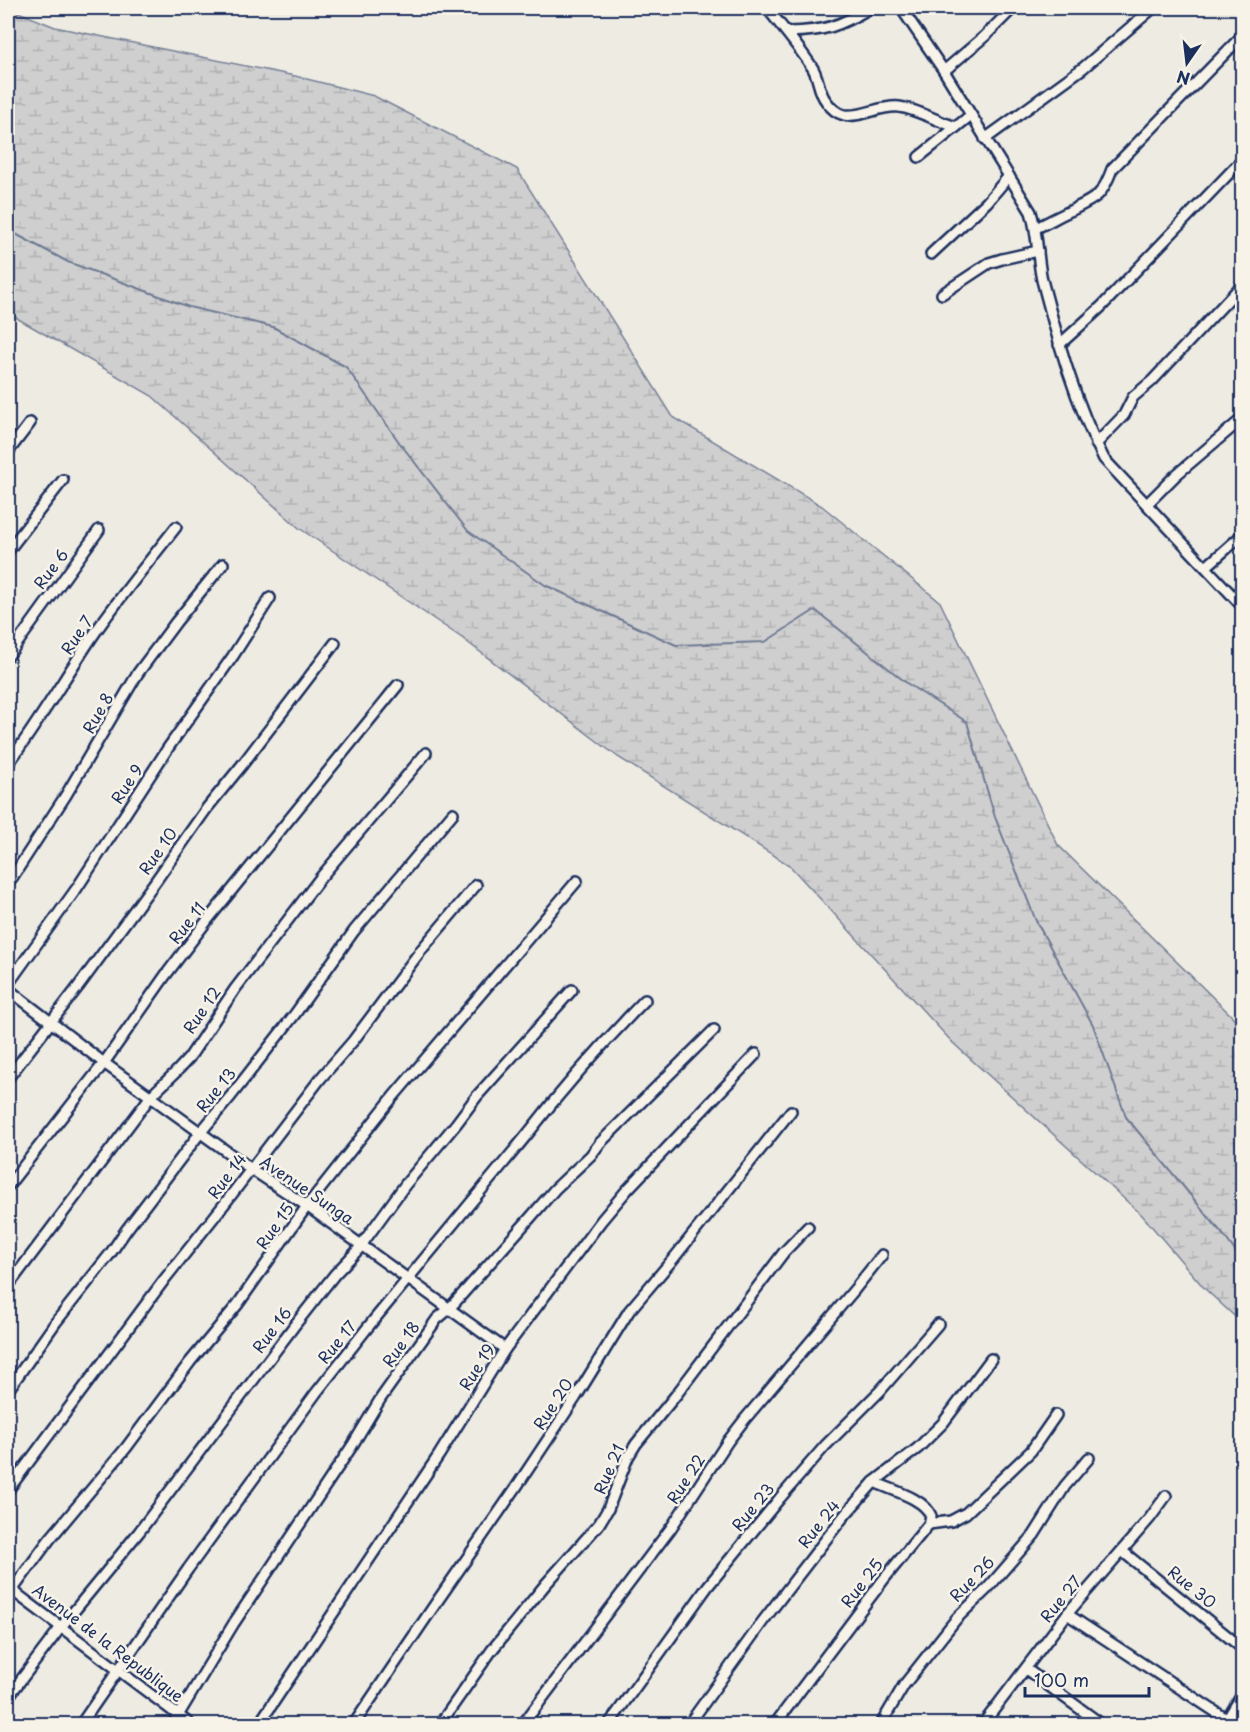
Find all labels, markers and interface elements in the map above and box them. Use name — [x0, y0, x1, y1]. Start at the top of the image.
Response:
north arrow — [1157, 33, 1217, 93]
text: N — [1174, 65, 1192, 92]
street label: Rue 6 — [27, 543, 73, 594]
street label: Rue 7 — [54, 610, 98, 659]
street label: Rue 8 — [76, 688, 118, 737]
street label: Rue 9 — [104, 759, 148, 808]
street label: Rue 10 — [132, 822, 182, 879]
street label: Rue 11 — [162, 896, 210, 948]
street label: Rue 12 — [177, 981, 226, 1038]
street label: Rue 13 — [190, 1062, 241, 1117]
street label: Rue 14 — [201, 1148, 251, 1203]
street label: Avenue Sunga — [256, 1149, 359, 1230]
street label: Rue 15 — [249, 1197, 299, 1254]
street label: Rue 16 — [246, 1301, 297, 1358]
street label: Rue 17 — [311, 1314, 361, 1368]
street label: Rue 18 — [376, 1316, 425, 1371]
street label: Rue 19 — [452, 1338, 500, 1394]
street label: Rue 20 — [527, 1373, 578, 1434]
street label: Rue 21 — [587, 1440, 629, 1498]
street label: Rue 22 — [660, 1449, 710, 1508]
street label: Rue 23 — [725, 1477, 779, 1536]
street label: Rue 24 — [792, 1494, 845, 1553]
street label: Rue 26 — [943, 1550, 999, 1607]
street label: Rue 25 — [834, 1553, 888, 1612]
street label: Rue 30 — [1163, 1559, 1222, 1613]
street label: Rue 27 — [1034, 1570, 1087, 1627]
street label: Avenue de la Republique — [28, 1577, 189, 1707]
scale bar — [1025, 1660, 1150, 1698]
text: 100 m — [1034, 1666, 1089, 1693]

